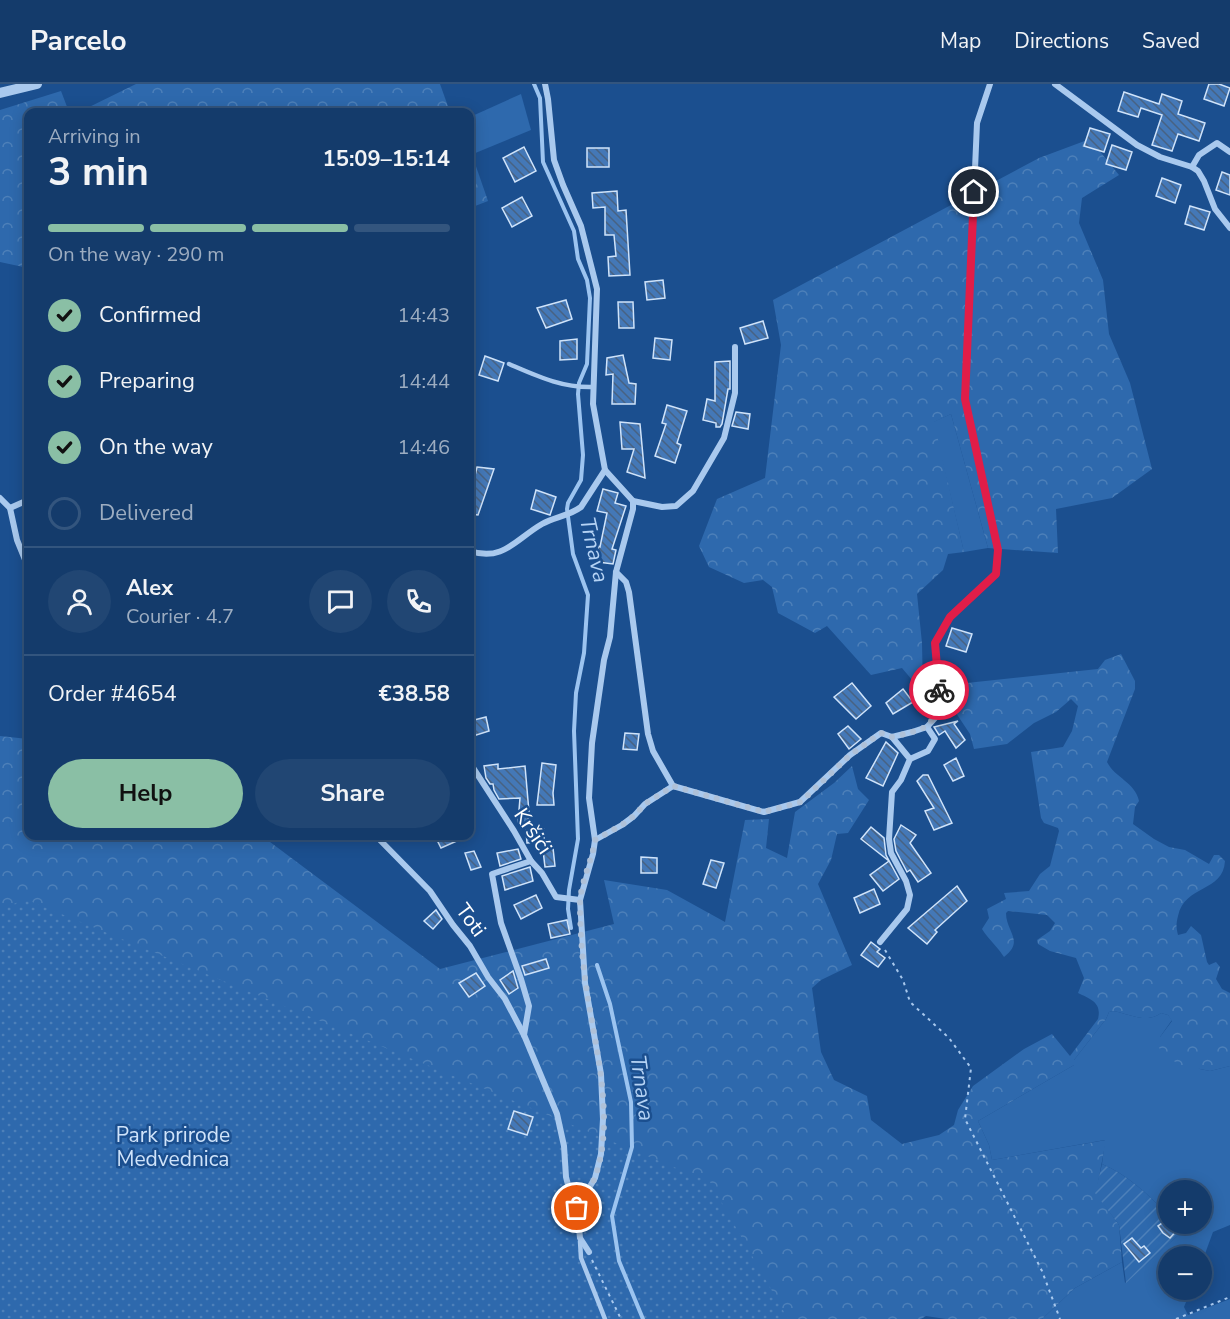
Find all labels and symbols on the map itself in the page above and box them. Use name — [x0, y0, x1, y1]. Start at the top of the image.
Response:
pin — [948, 166, 999, 217]
water label: Trnava — [572, 514, 616, 586]
courier — [909, 660, 969, 720]
street label: Kršići — [507, 802, 559, 860]
street label: Toti — [449, 898, 493, 942]
water label: Trnava — [623, 1053, 661, 1123]
park label: Park prirode Medvednica — [116, 1121, 230, 1173]
pin — [551, 1182, 602, 1233]

